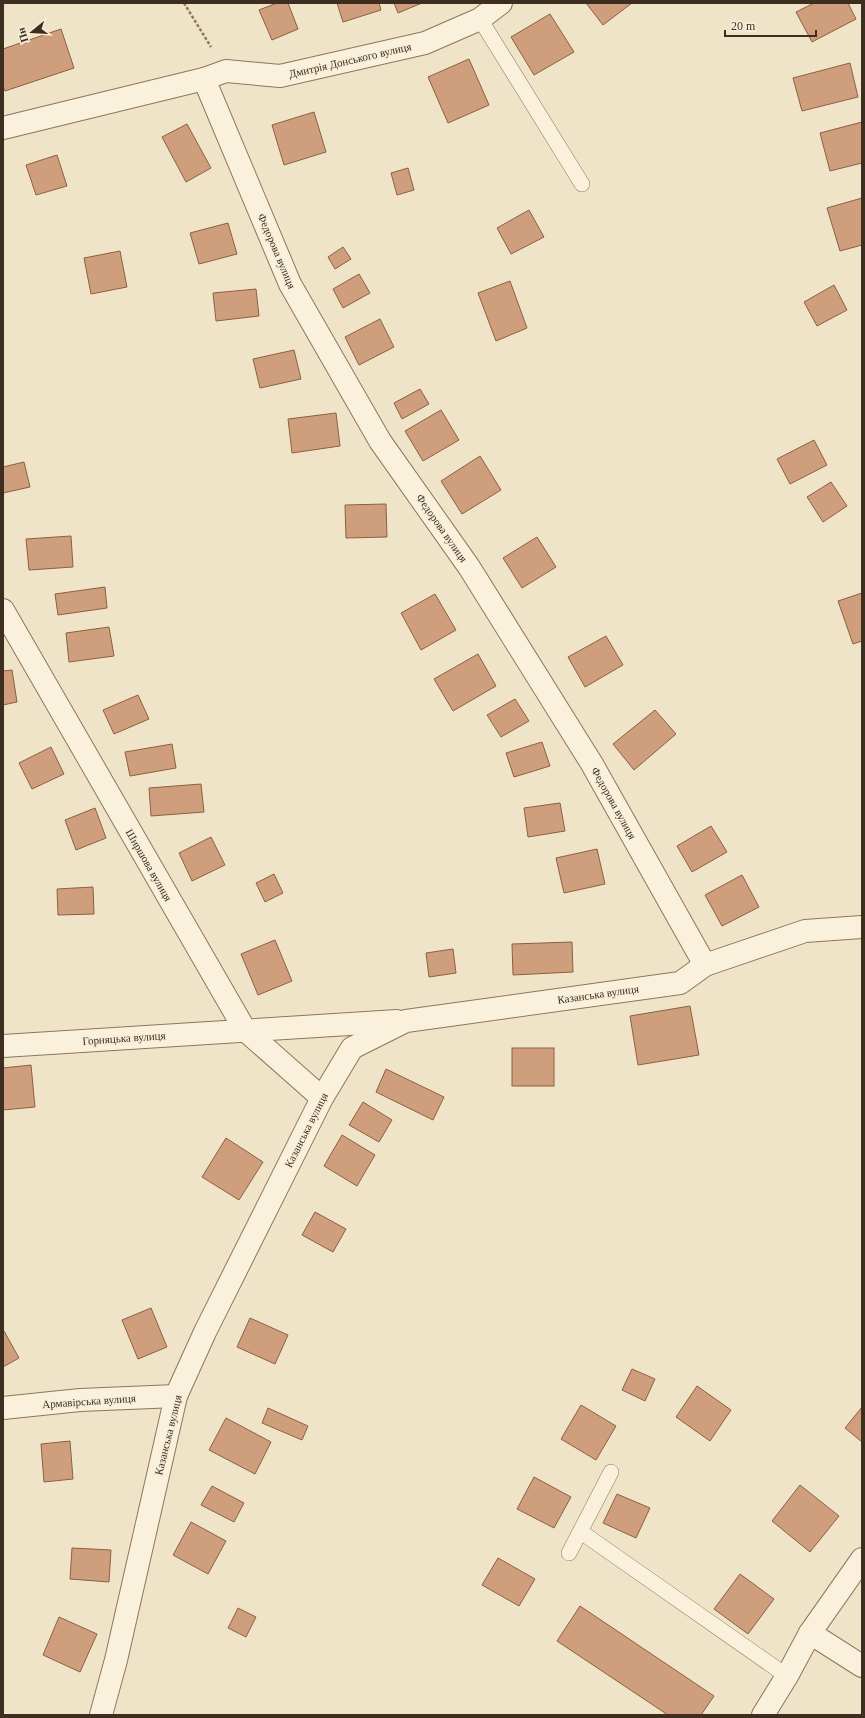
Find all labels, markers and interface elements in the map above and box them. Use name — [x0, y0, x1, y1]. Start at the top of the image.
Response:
north arrow — [12, 12, 52, 52]
scale bar — [725, 12, 816, 38]
text: 20 m — [731, 19, 756, 33]
text: Пн — [14, 26, 30, 44]
street label: Дмитрія Донського вулиця — [288, 40, 412, 80]
street label: Федорова вулиця — [256, 212, 298, 290]
street label: Федорова вулиця — [414, 492, 470, 564]
street label: Федорова вулиця — [589, 765, 639, 841]
street label: Ширшова вулиця — [123, 827, 175, 903]
street label: Казанська вулиця — [557, 982, 639, 1006]
street label: Горняцька вулиця — [82, 1029, 166, 1047]
street label: Казанська вулиця — [282, 1091, 330, 1169]
street label: Армавірська вулиця — [42, 1392, 136, 1410]
street label: Казанська вулиця — [152, 1394, 184, 1476]

